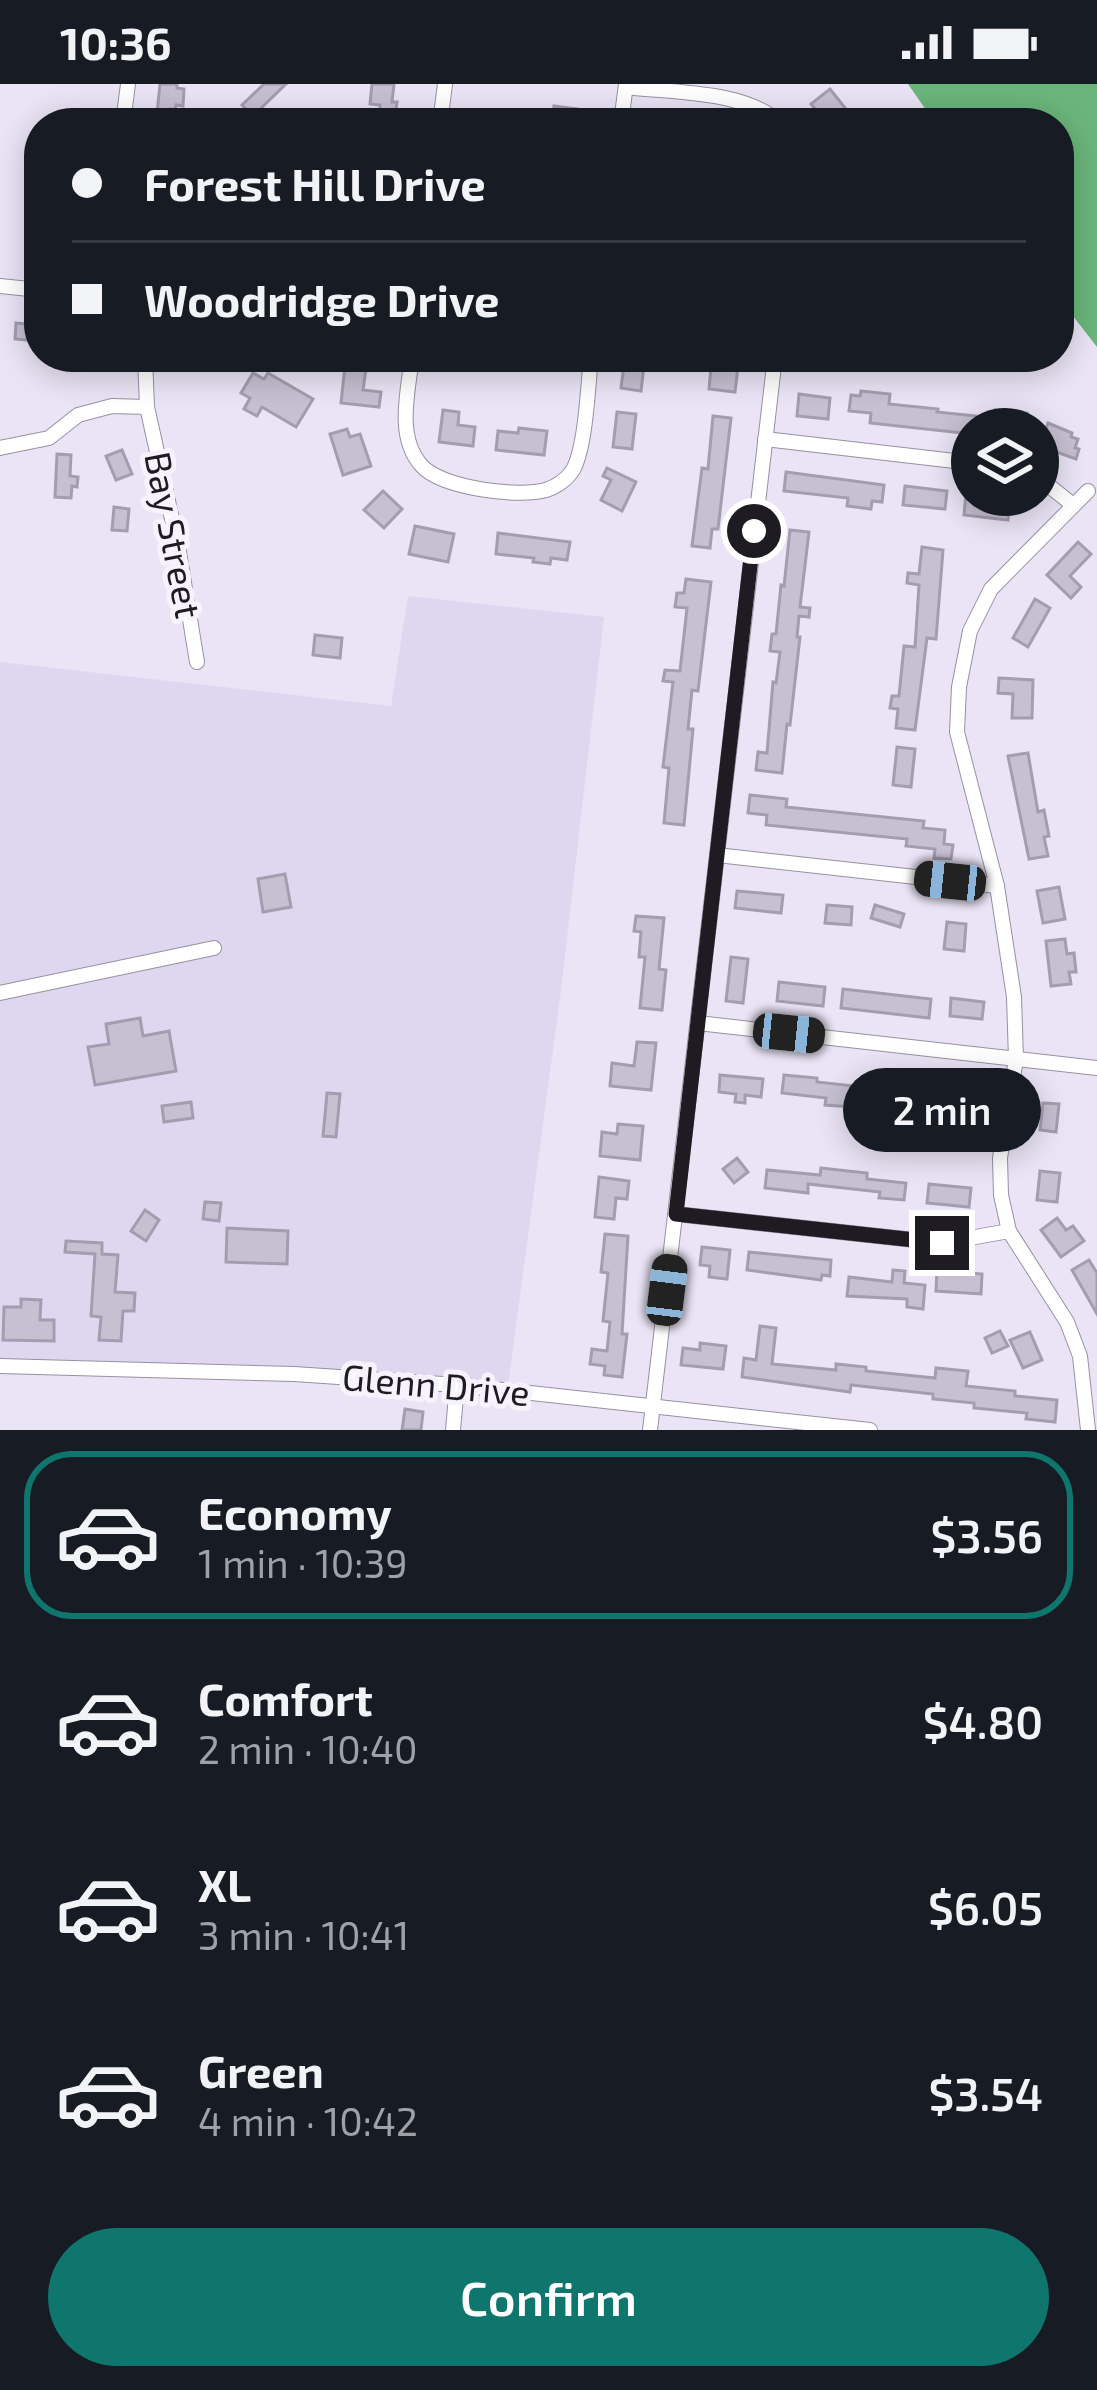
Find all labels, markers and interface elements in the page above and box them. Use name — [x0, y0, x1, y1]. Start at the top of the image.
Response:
text: 10:36 — [60, 15, 171, 69]
text: Forest Hill Drive — [144, 156, 486, 210]
text: Woodridge Drive — [144, 272, 499, 326]
map controls — [951, 408, 1059, 516]
button: layers — [951, 408, 1059, 516]
street label: Bay Street — [137, 448, 212, 621]
route start — [727, 504, 781, 558]
car — [912, 859, 988, 903]
car — [751, 1011, 827, 1055]
callout: 2 min — [843, 1069, 1041, 1153]
text: 2 min — [893, 1086, 991, 1133]
route end — [915, 1216, 969, 1270]
car — [645, 1252, 689, 1328]
street label: Glenn Drive — [341, 1354, 532, 1413]
icon: car — [54, 1481, 162, 1589]
text: Economy — [198, 1485, 392, 1539]
text: $3.56 — [930, 1508, 1043, 1562]
text: 1 min · 10:39 — [198, 1539, 408, 1586]
icon: car — [54, 1667, 162, 1775]
text: Comfort — [198, 1671, 373, 1725]
text: $4.80 — [923, 1694, 1043, 1748]
text: 2 min · 10:40 — [198, 1725, 417, 1772]
icon: car — [54, 1853, 162, 1961]
text: XL — [198, 1857, 251, 1911]
text: $6.05 — [928, 1880, 1043, 1934]
text: 3 min · 10:41 — [198, 1911, 409, 1958]
icon: car — [54, 2039, 162, 2147]
text: Green — [198, 2043, 324, 2097]
text: $3.54 — [928, 2066, 1043, 2120]
text: 4 min · 10:42 — [198, 2097, 418, 2144]
button: Confirm — [48, 2228, 1049, 2366]

